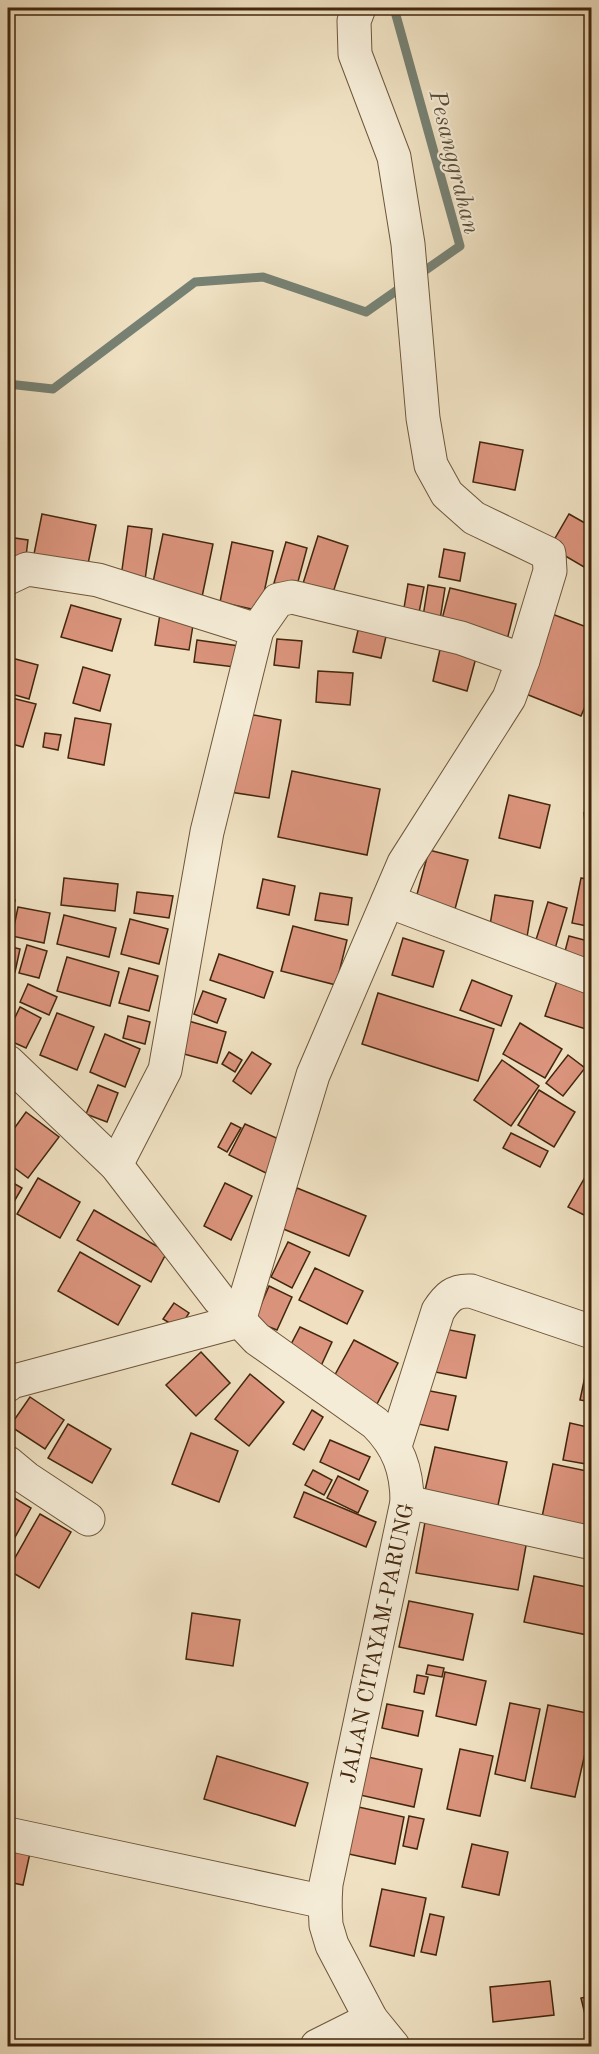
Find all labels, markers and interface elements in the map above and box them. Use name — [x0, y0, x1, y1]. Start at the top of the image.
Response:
water label: Pesanggrahan — [423, 87, 483, 237]
street label: JALAN CITAYAM-PARUNG — [338, 1501, 418, 1785]

